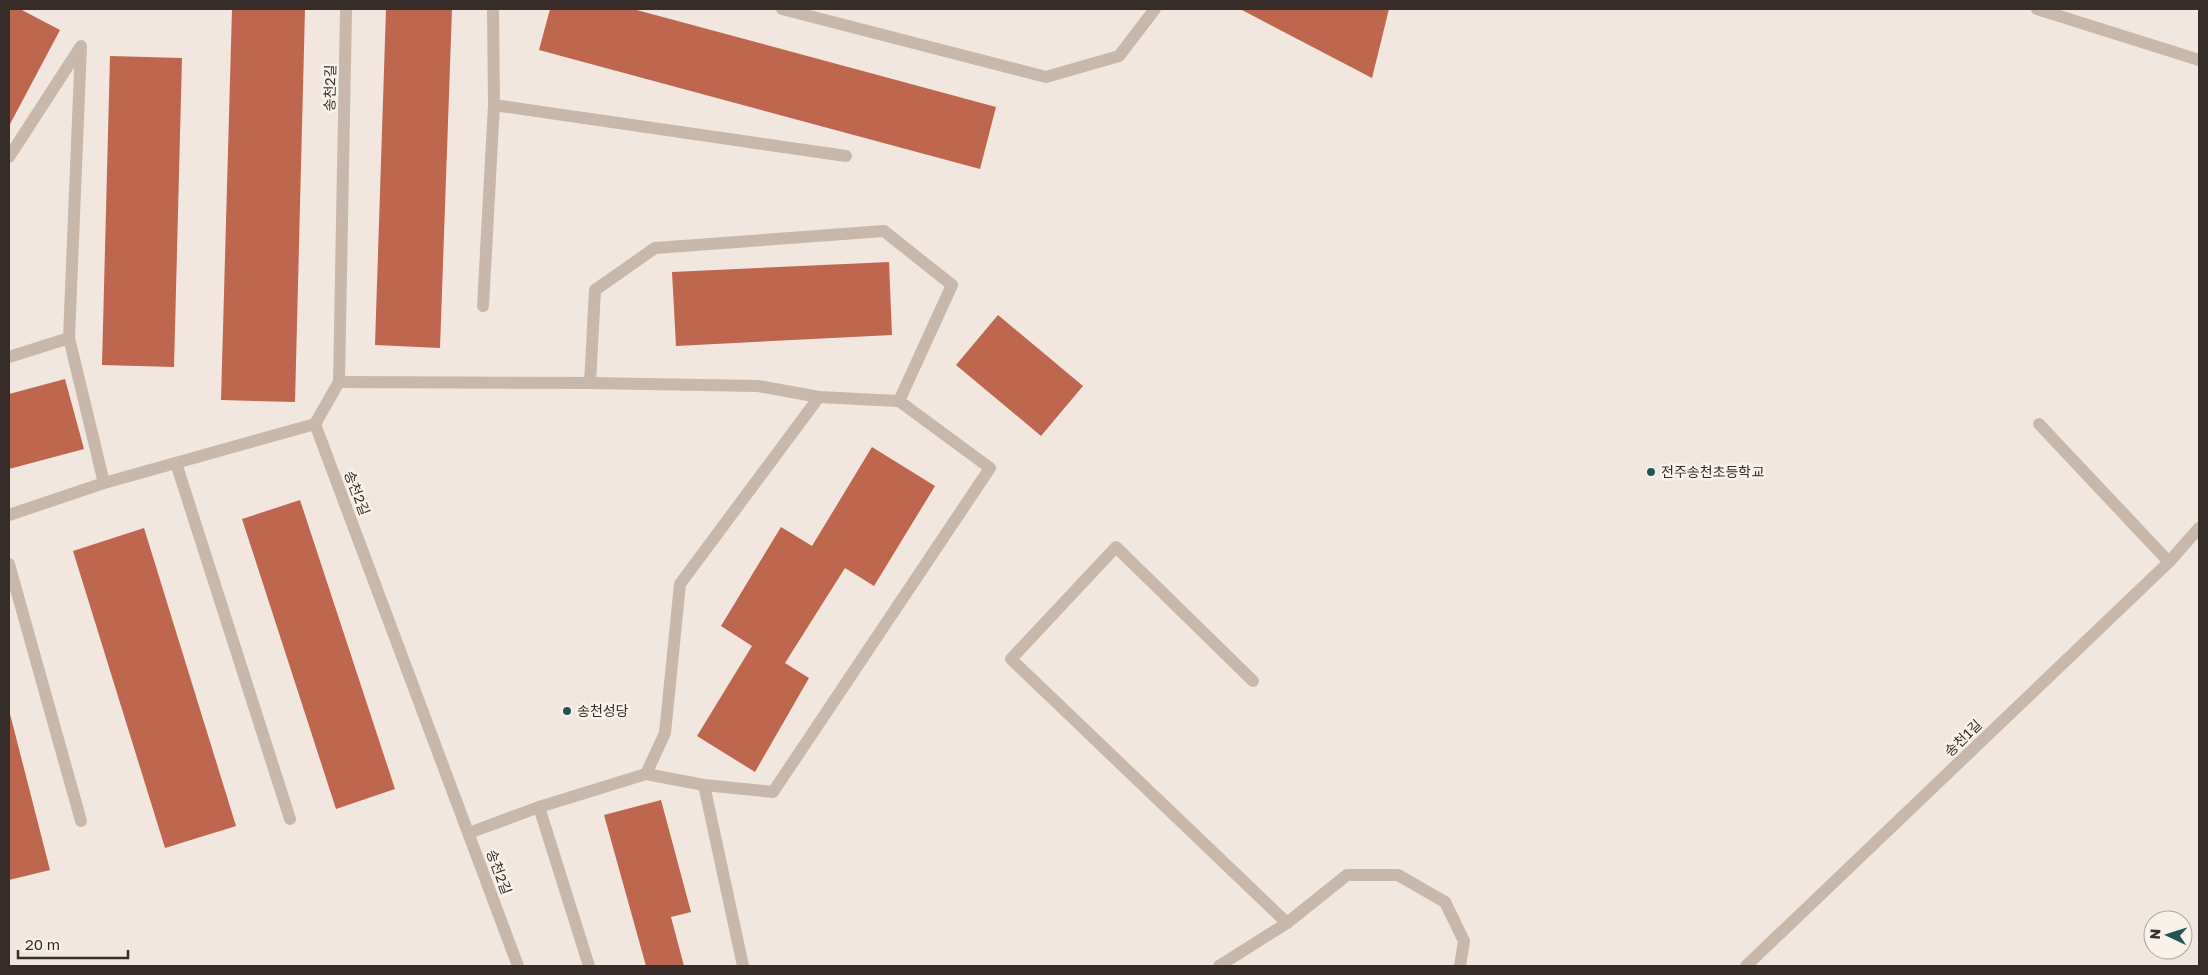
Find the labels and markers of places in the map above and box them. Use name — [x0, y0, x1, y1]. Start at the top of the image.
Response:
place label: 전주송천초등학교 — [1661, 463, 1764, 480]
marker: 전주송천초등학교 — [1645, 466, 1657, 478]
place label: 송천성당 — [577, 702, 629, 719]
marker: 송천성당 — [561, 705, 573, 717]

